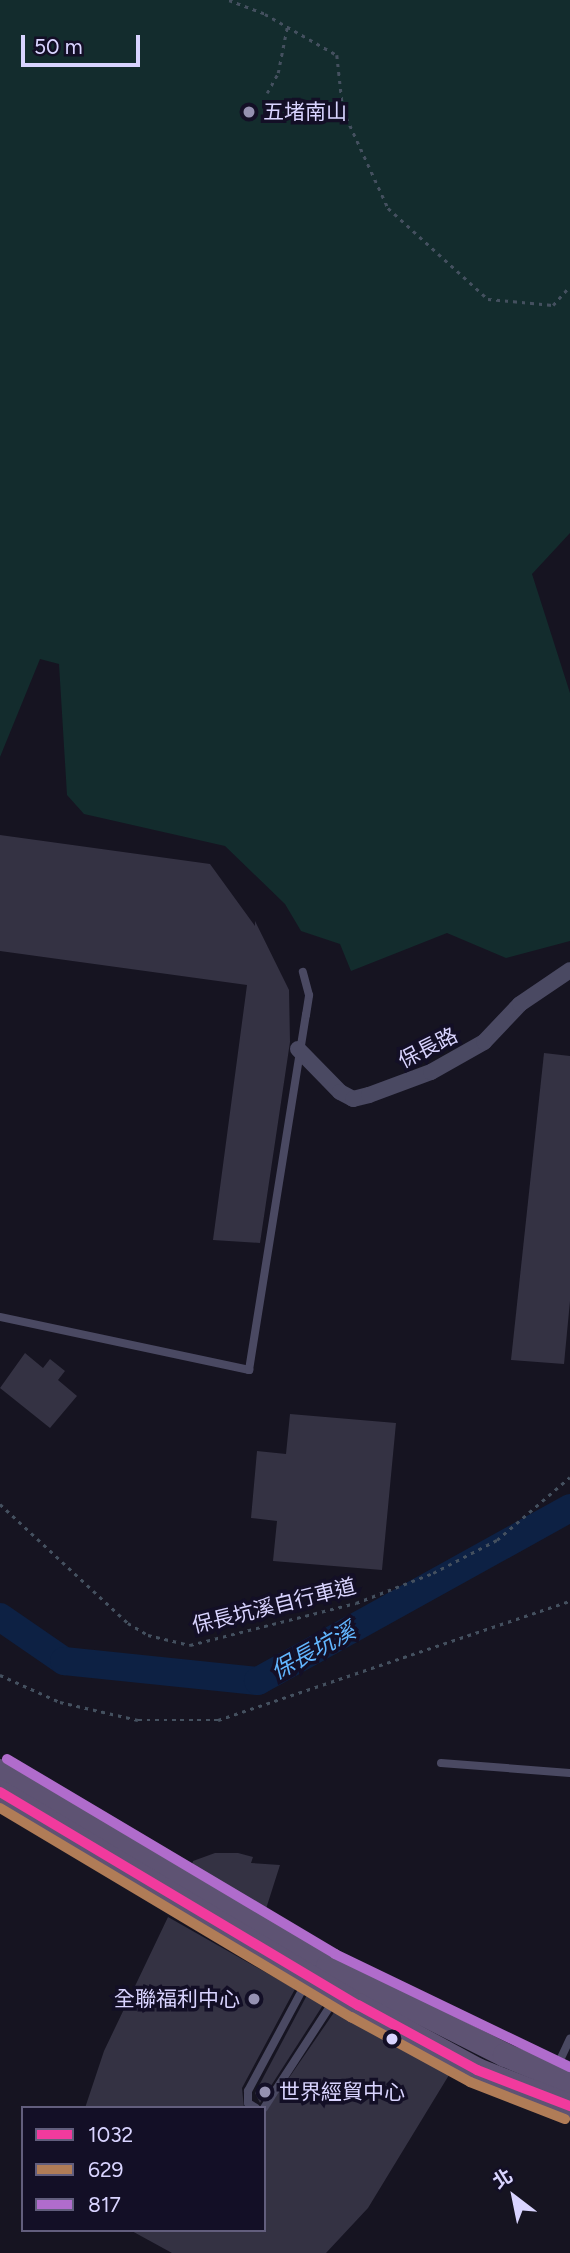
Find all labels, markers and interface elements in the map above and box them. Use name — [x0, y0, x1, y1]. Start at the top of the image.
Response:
scale bar — [24, 21, 144, 65]
text: 50 m — [34, 34, 83, 59]
place label: 五堵南山 — [263, 99, 347, 125]
marker: 五堵南山 — [241, 104, 257, 120]
street label: 保長路 — [394, 1022, 462, 1074]
street label: 保長坑溪自行車道 — [189, 1573, 359, 1639]
water label: 保長坑溪 — [266, 1617, 360, 1685]
place label: 全聯福利中心 — [114, 1986, 240, 2012]
marker: 全聯福利中心 — [246, 1991, 262, 2007]
unlabelled marker — [385, 2032, 399, 2046]
place label: 世界經貿中心 — [279, 2079, 405, 2105]
marker: 世界經貿中心 — [257, 2084, 273, 2100]
legend — [21, 2106, 266, 2232]
text: 1032 — [88, 2122, 133, 2147]
text: 629 — [88, 2157, 124, 2182]
north arrow — [479, 2162, 549, 2232]
text: 北 — [488, 2164, 517, 2194]
text: 817 — [88, 2192, 121, 2217]

